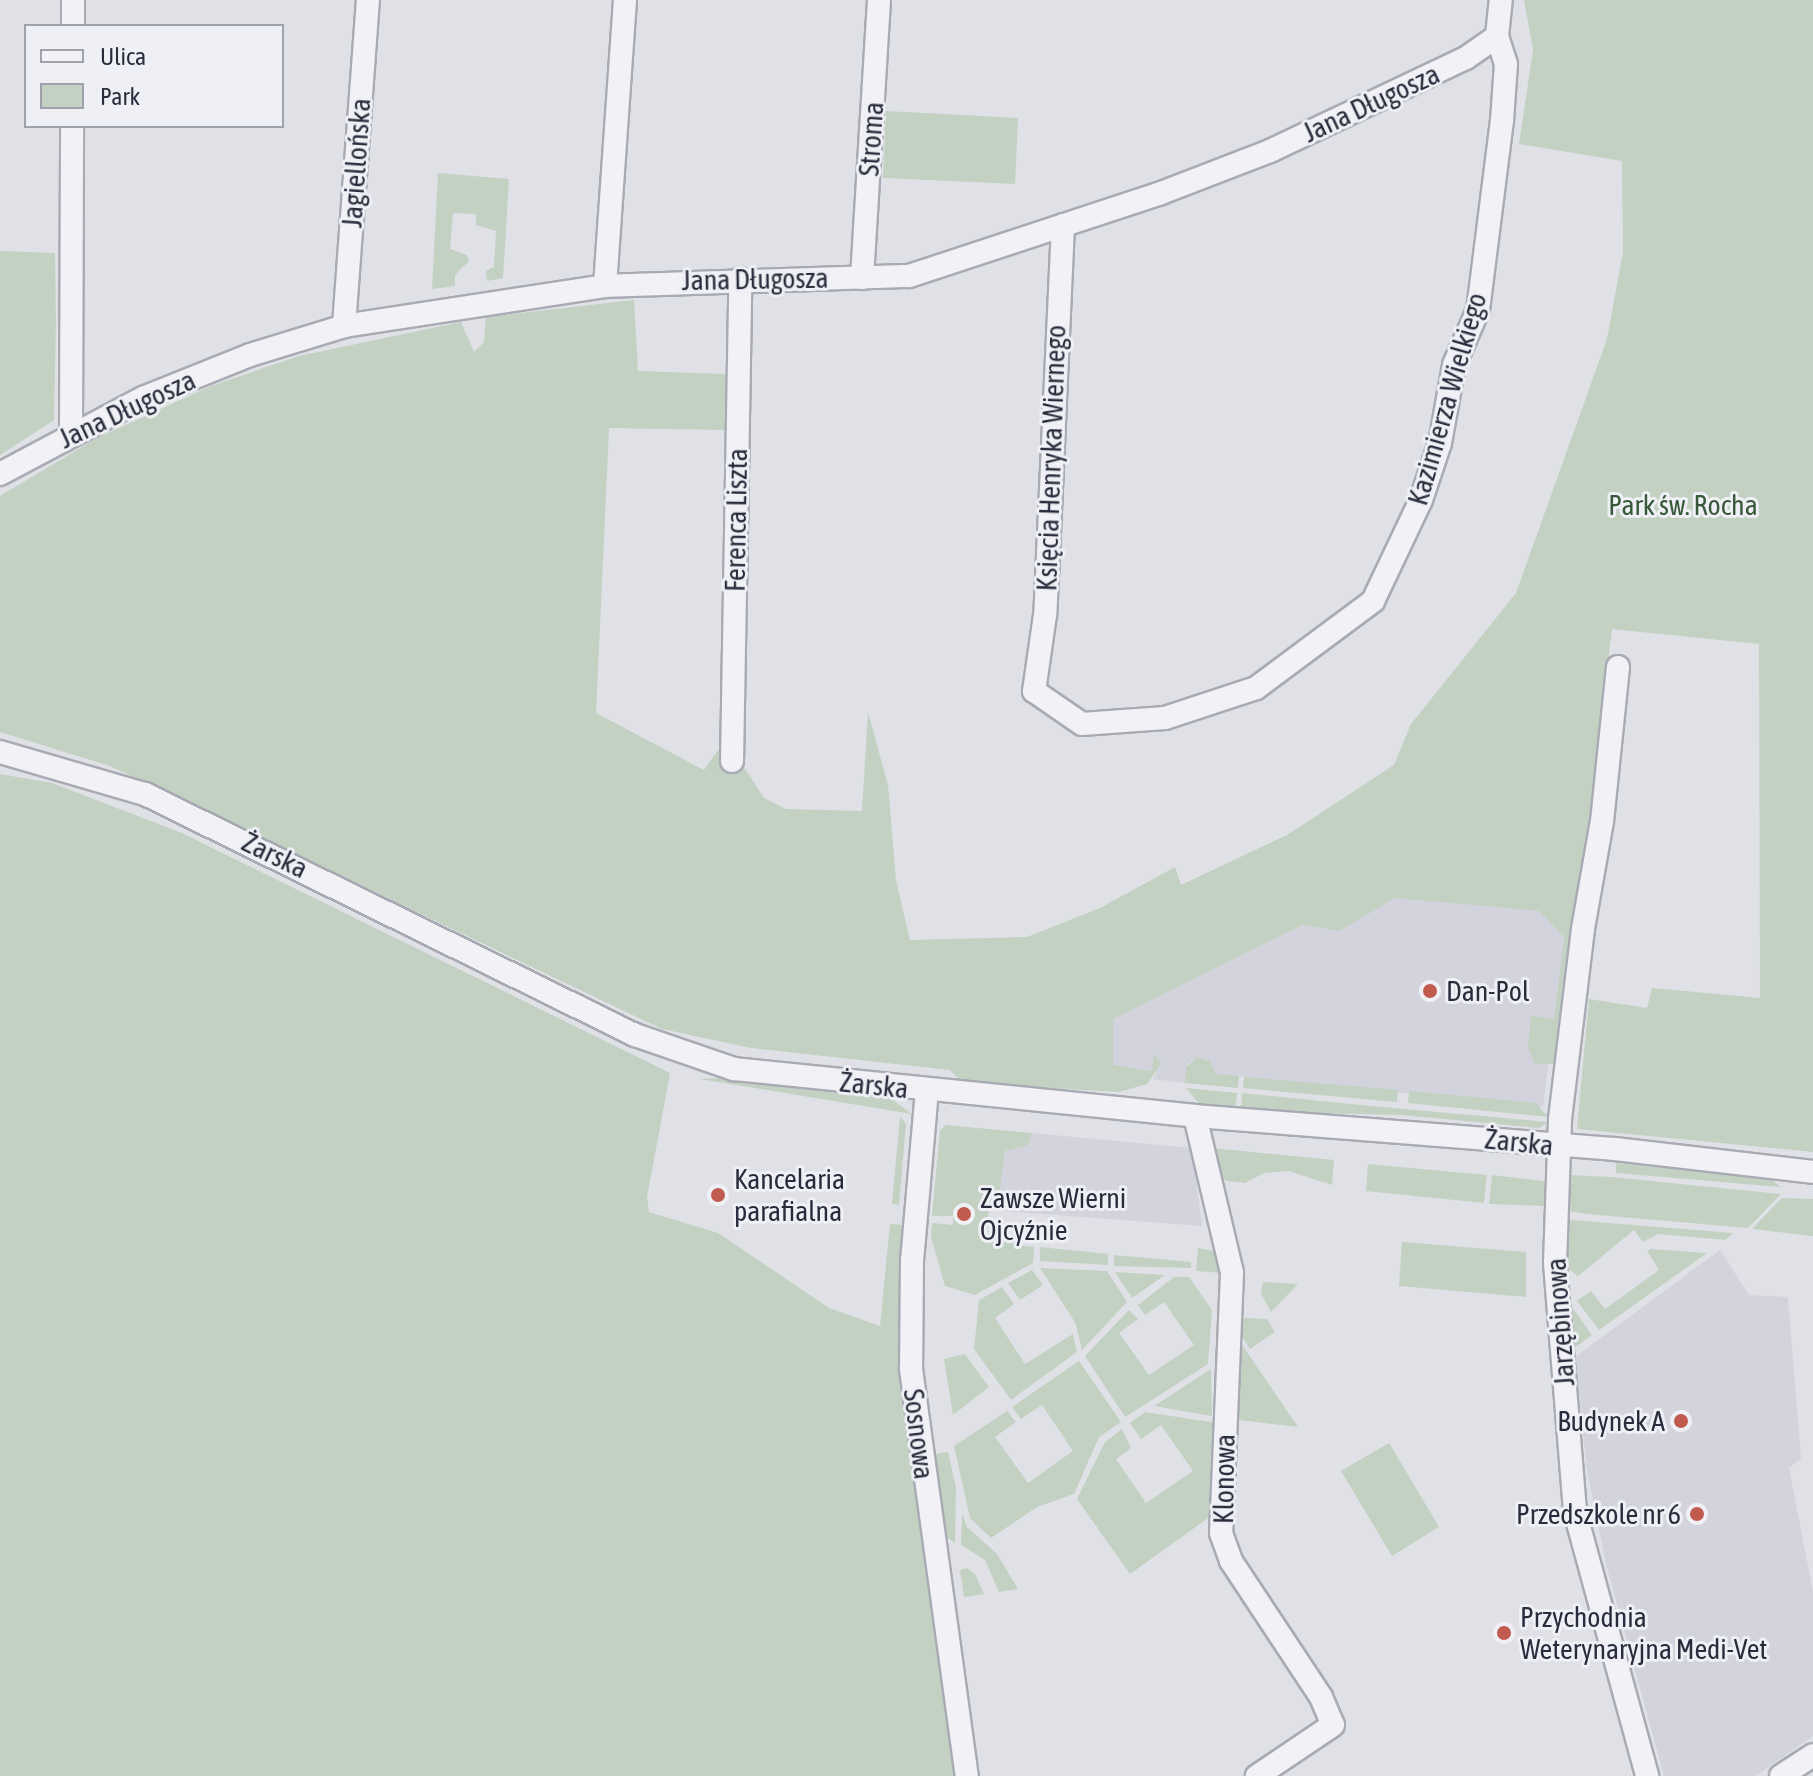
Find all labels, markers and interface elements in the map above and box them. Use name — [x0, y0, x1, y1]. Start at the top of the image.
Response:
legend — [24, 24, 284, 128]
text: Ulica — [100, 43, 146, 70]
street label: Jana Długosza — [1297, 57, 1445, 149]
text: Park — [100, 83, 140, 110]
street label: Jagiellońska — [335, 97, 377, 229]
street label: Stroma — [852, 101, 890, 177]
street label: Jana Długosza — [681, 261, 829, 297]
street label: Kazimierza Wielkiego — [1401, 289, 1493, 509]
street label: Księcia Henryka Wiernego — [1030, 324, 1072, 592]
street label: Jana Długosza — [53, 363, 201, 455]
street label: Ferenca Liszta — [718, 448, 754, 592]
park label: Park św. Rocha — [1608, 488, 1758, 522]
street label: Żarska — [237, 825, 313, 885]
place label: Dan-Pol — [1446, 974, 1529, 1008]
marker: Dan-Pol — [1421, 982, 1439, 1000]
street label: Żarska — [838, 1065, 910, 1105]
street label: Żarska — [1483, 1122, 1555, 1162]
place label: Kancelaria parafialna — [734, 1162, 845, 1228]
place label: Zawsze Wierni Ojcyźnie — [980, 1181, 1126, 1247]
marker: Kancelaria parafialna — [709, 1186, 727, 1204]
marker: Zawsze Wierni Ojcyźnie — [955, 1205, 973, 1223]
street label: Jarzębinowa — [1539, 1257, 1581, 1387]
street label: Sosnowa — [897, 1387, 941, 1481]
place label: Budynek A — [1557, 1404, 1665, 1438]
marker: Budynek A — [1672, 1412, 1690, 1430]
street label: Klonowa — [1206, 1434, 1242, 1524]
place label: Przedszkole nr 6 — [1516, 1497, 1681, 1531]
marker: Przedszkole nr 6 — [1688, 1505, 1706, 1523]
place label: Przychodnia Weterynaryjna Medi-Vet — [1520, 1600, 1767, 1666]
marker: Przychodnia Weterynaryjna Medi-Vet — [1495, 1624, 1513, 1642]

